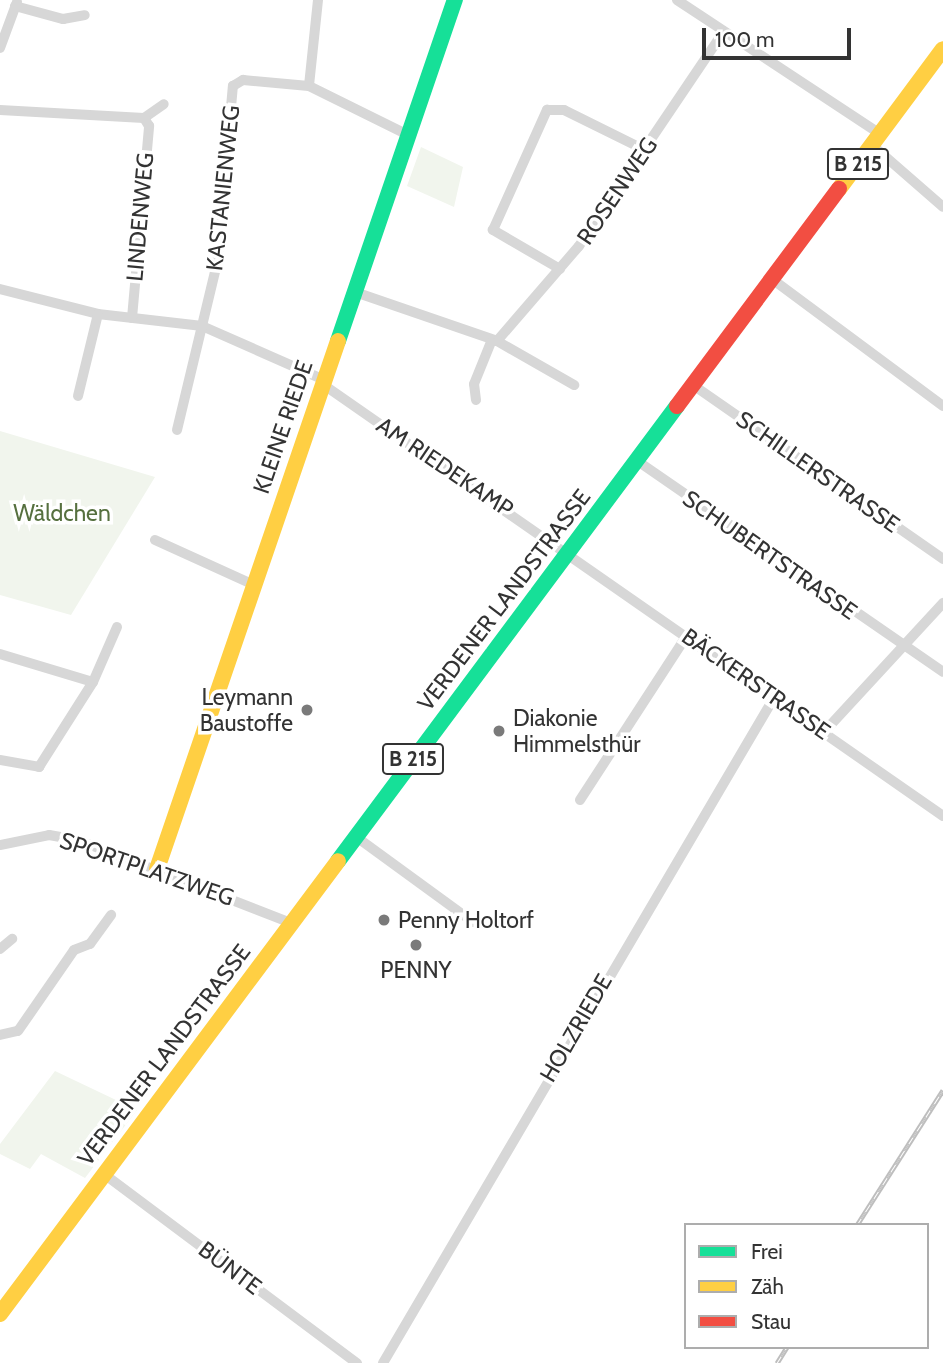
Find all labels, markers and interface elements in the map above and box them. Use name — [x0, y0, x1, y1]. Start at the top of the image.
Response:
scale bar — [705, 14, 854, 58]
text: 100 m — [715, 27, 774, 52]
street label: KASTANIENWEG — [201, 104, 245, 272]
street label: ROSENWEG — [571, 132, 663, 250]
road number: B 215 — [826, 146, 890, 182]
street label: LINDENWEG — [121, 152, 159, 282]
street label: KLEINE RIEDE — [247, 357, 319, 497]
street label: SCHILLERSTRASSE — [731, 405, 905, 539]
street label: AM RIEDEKAMP — [371, 411, 519, 523]
street label: VERDENER LANDSTRASSE — [412, 484, 596, 716]
street label: SCHUBERTSTRASSE — [678, 485, 862, 625]
park label: Wäldchen — [13, 499, 111, 527]
street label: BÄCKERSTRASSE — [677, 623, 835, 745]
place label: Leymann Baustoffe — [200, 683, 293, 737]
marker: Leymann Baustoffe — [299, 702, 315, 718]
place label: Diakonie Himmelsthür — [513, 704, 641, 758]
marker: Diakonie Himmelsthür — [491, 723, 507, 739]
road number: B 215 — [382, 742, 444, 776]
street label: SPORTPLATZWEG — [56, 826, 238, 912]
place label: Penny Holtorf — [398, 906, 534, 934]
marker: Penny Holtorf — [376, 912, 392, 928]
marker: PENNY — [408, 937, 424, 953]
street label: VERDENER LANDSTRASSE — [72, 939, 256, 1171]
place label: PENNY — [380, 956, 452, 984]
street label: HOLZRIEDE — [534, 969, 618, 1087]
legend — [684, 1223, 929, 1349]
street label: BÜNTE — [193, 1235, 267, 1301]
text: Frei — [751, 1239, 783, 1264]
text: Zäh — [751, 1274, 784, 1299]
text: Stau — [751, 1309, 791, 1334]

